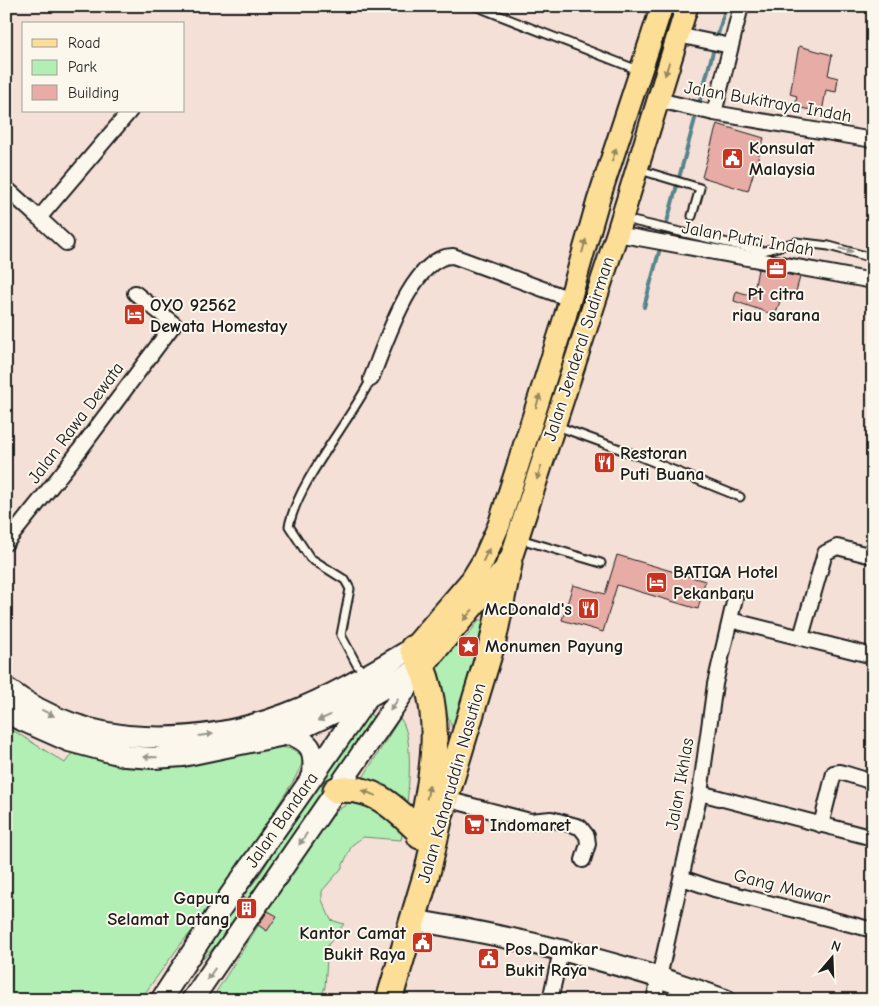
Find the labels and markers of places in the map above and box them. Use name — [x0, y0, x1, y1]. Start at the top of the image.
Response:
place label: Konsulat Malaysia — [749, 138, 816, 180]
public building icon: Konsulat Malaysia — [721, 146, 745, 170]
office icon: Pt citra riau sarana — [764, 257, 788, 281]
place label: Pt citra riau sarana — [732, 284, 820, 326]
place label: OYO 92562 Dewata Homestay — [150, 295, 288, 337]
hotel icon: OYO 92562 Dewata Homestay — [122, 303, 146, 327]
place label: Restoran Puti Buana — [620, 443, 704, 485]
restaurant icon: Restoran Puti Buana — [592, 451, 616, 475]
place label: BATIQA Hotel Pekanbaru — [673, 562, 778, 604]
hotel icon: BATIQA Hotel Pekanbaru — [645, 570, 669, 594]
restaurant icon: McDonald's — [576, 597, 600, 621]
place label: McDonald's — [485, 599, 572, 620]
place icon: Monumen Payung — [457, 634, 481, 658]
place label: Monumen Payung — [485, 636, 624, 657]
supermarket icon: Indomaret — [462, 813, 486, 837]
place label: Indomaret — [490, 815, 572, 836]
place label: Gapura Selamat Datang — [108, 888, 230, 930]
building icon: Gapura Selamat Datang — [234, 896, 258, 920]
place label: Kantor Camat Bukit Raya — [299, 923, 407, 965]
public building icon: Kantor Camat Bukit Raya — [410, 931, 434, 955]
place label: Pos Damkar Bukit Raya — [505, 939, 599, 981]
public building icon: Pos Damkar Bukit Raya — [477, 947, 501, 971]

